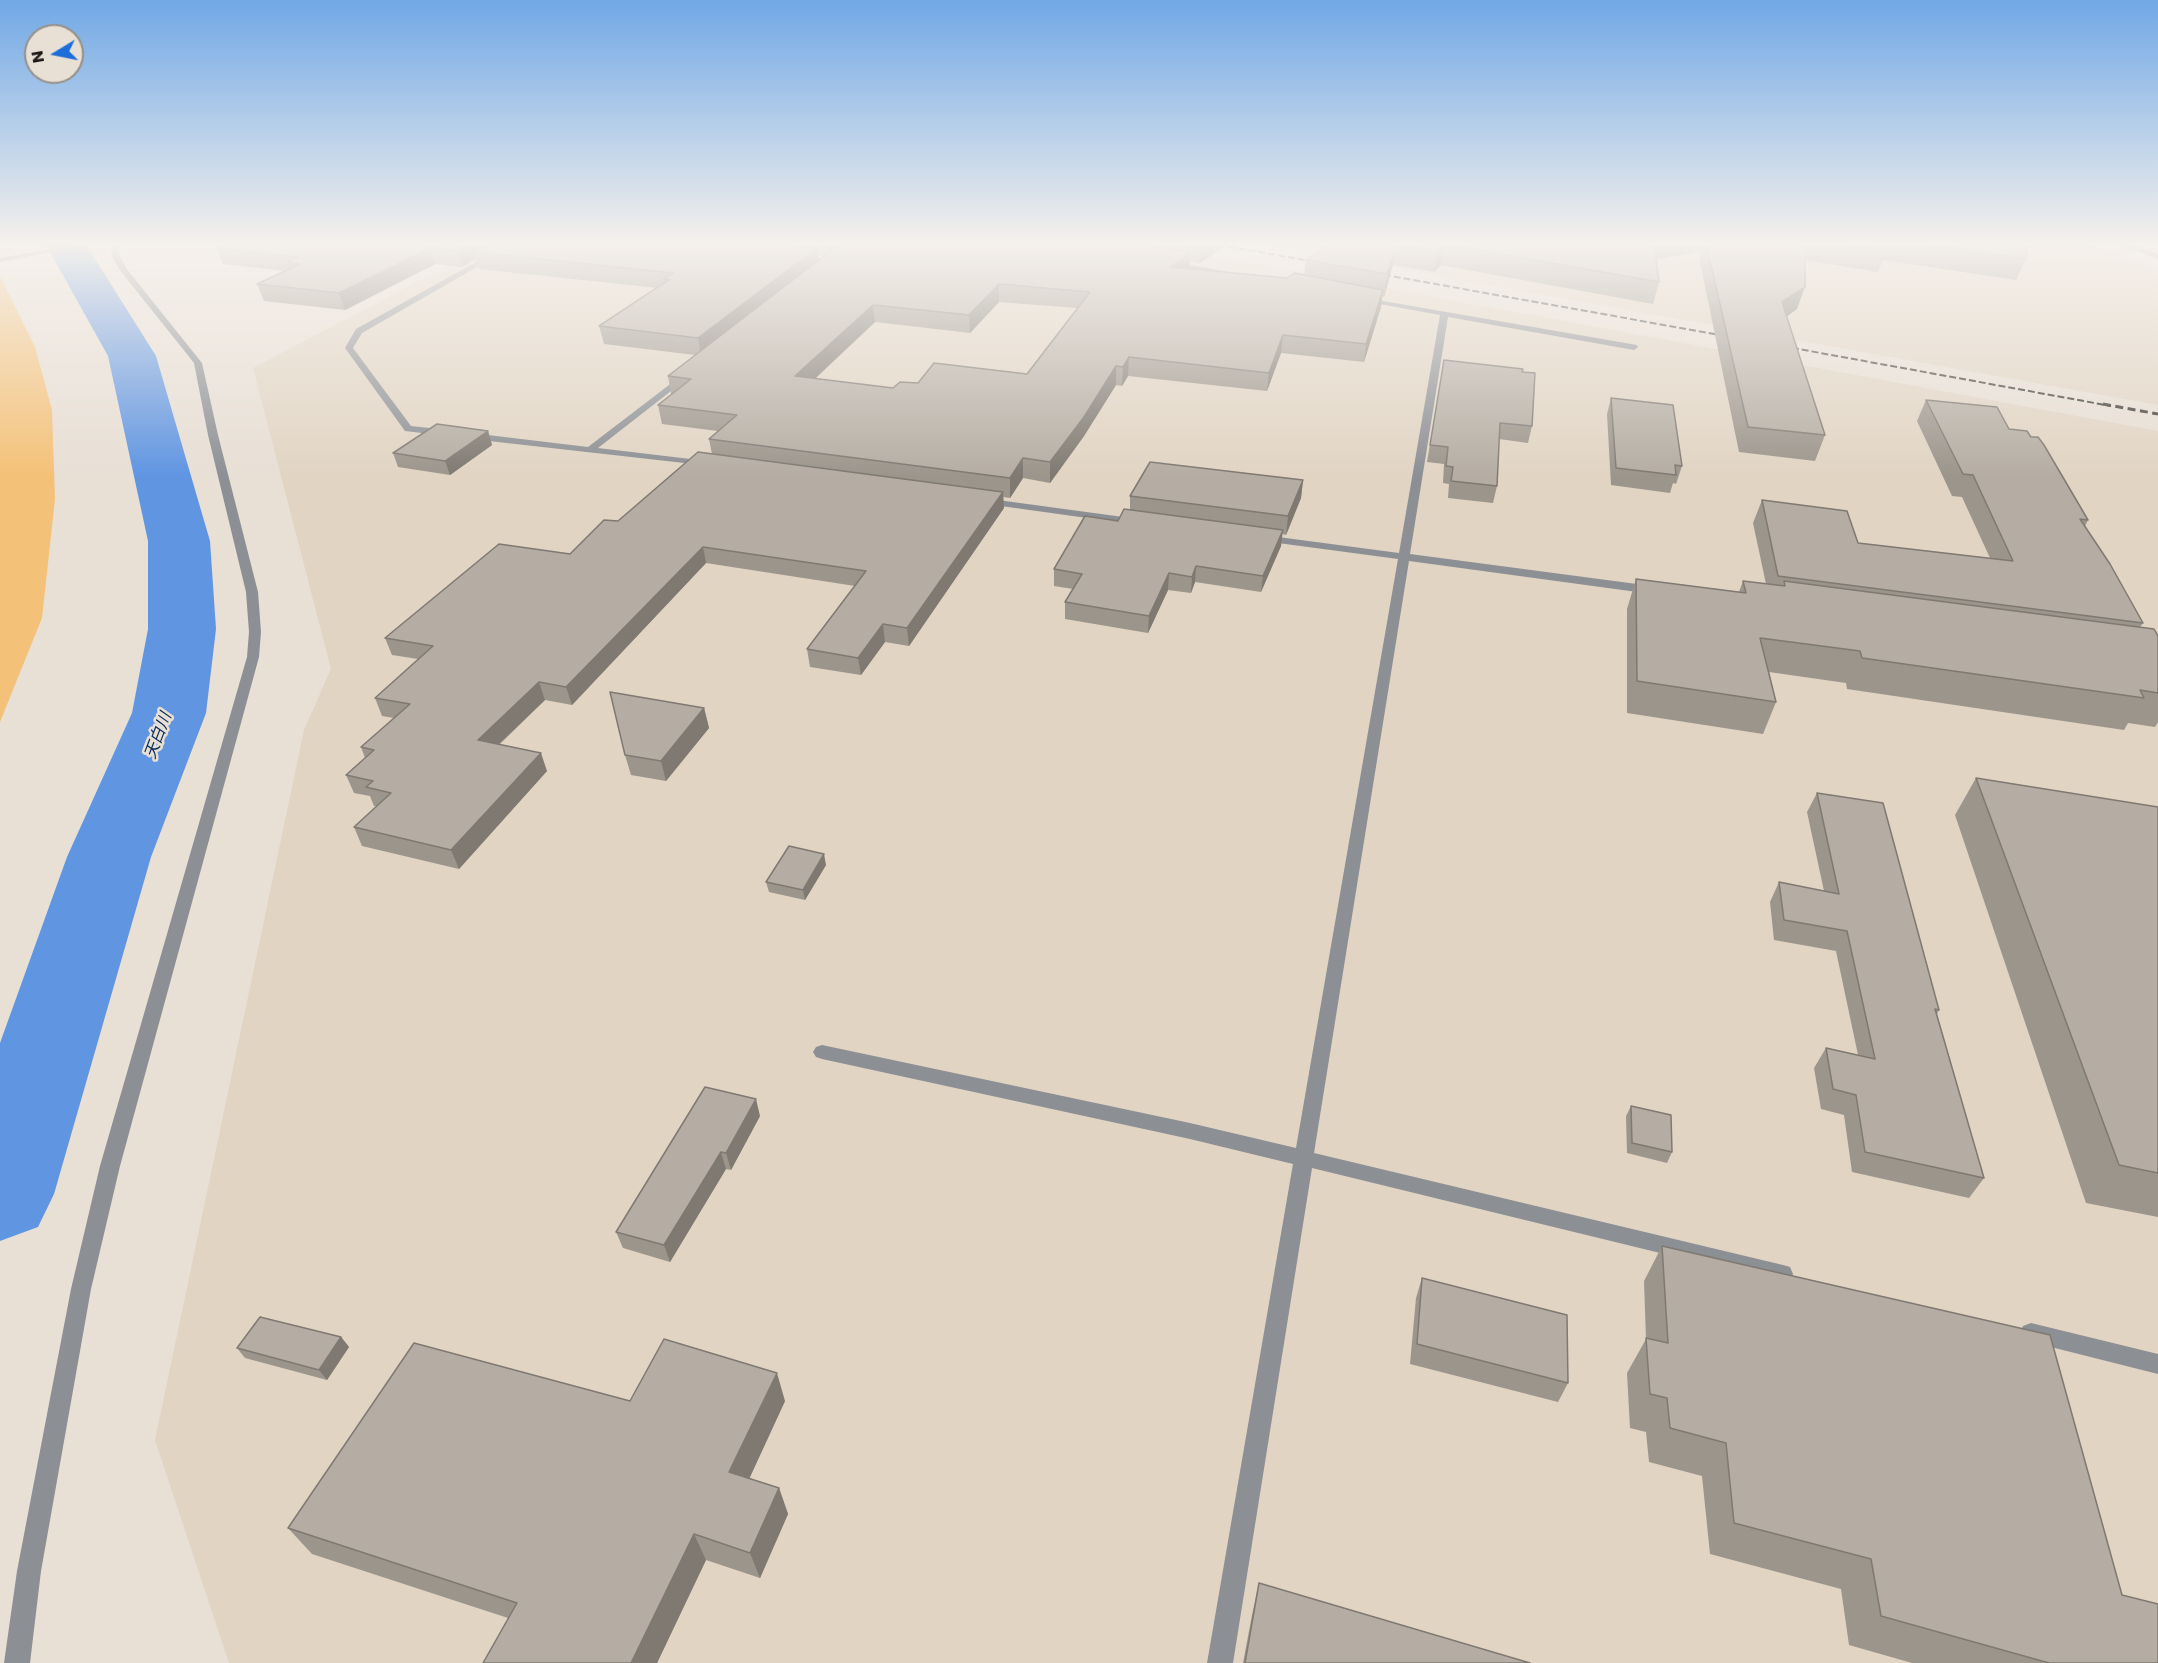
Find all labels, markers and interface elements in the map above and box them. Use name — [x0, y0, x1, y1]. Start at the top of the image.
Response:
north arrow — [24, 24, 84, 84]
text: N — [25, 49, 50, 65]
water label: 天白川 — [141, 710, 177, 762]

